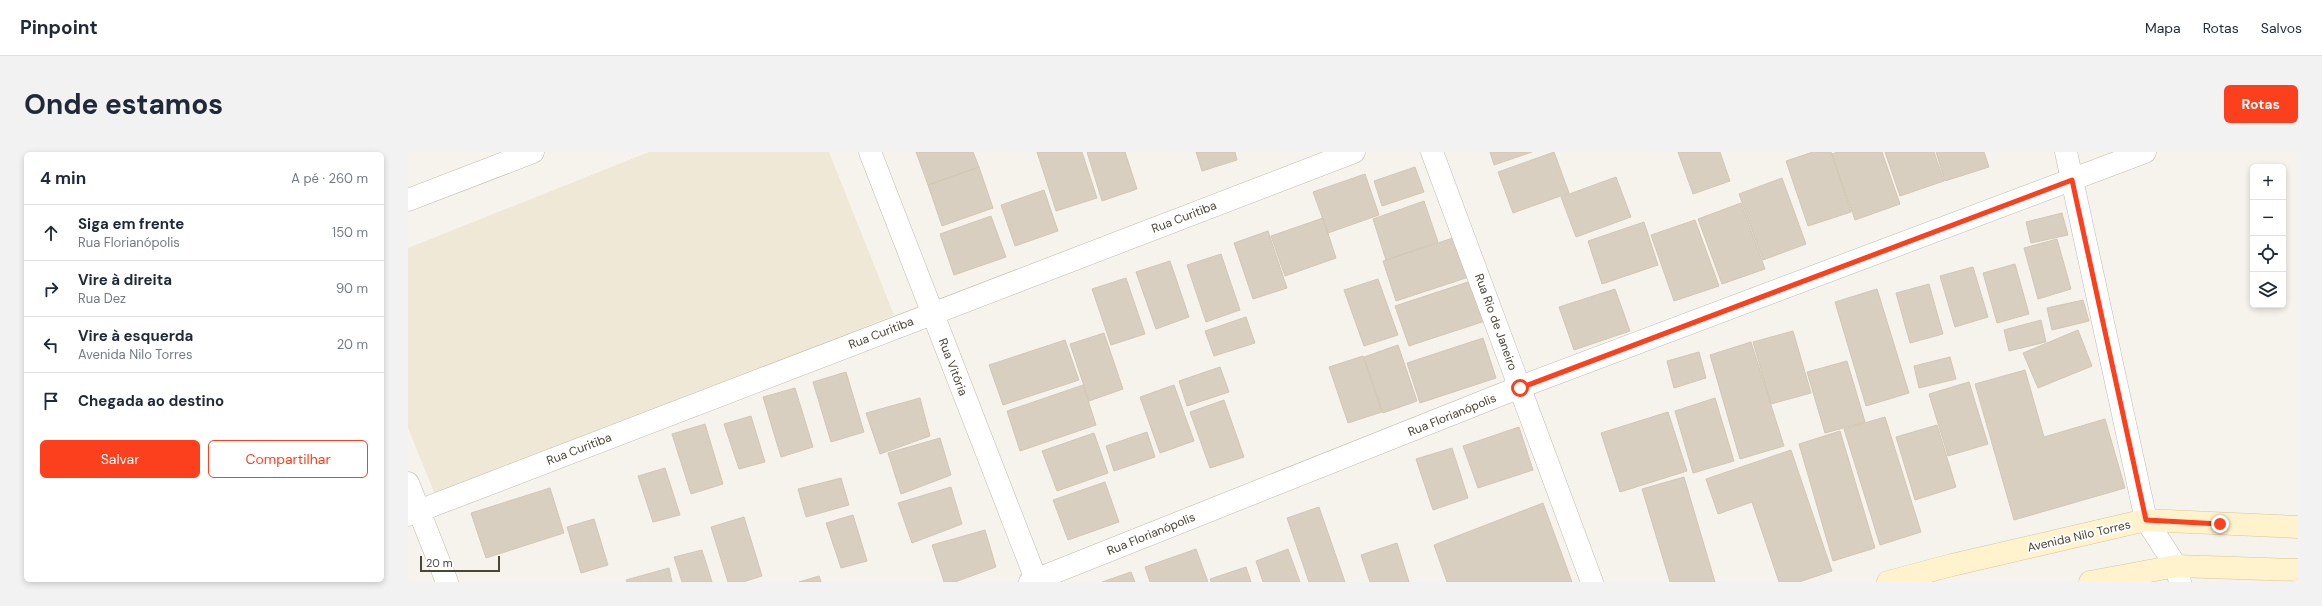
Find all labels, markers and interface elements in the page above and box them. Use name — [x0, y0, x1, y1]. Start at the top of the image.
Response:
text: Pinpoint — [20, 15, 98, 40]
text: Mapa — [2145, 19, 2181, 37]
text: Rotas — [2203, 19, 2239, 37]
text: Salvos — [2261, 19, 2302, 37]
button: Rotas — [2224, 85, 2298, 123]
text: Onde estamos — [24, 86, 223, 123]
map controls — [2250, 164, 2286, 308]
button: + — [2250, 164, 2286, 200]
text: 4 min — [40, 167, 86, 189]
text: A pé · 260 m — [291, 170, 368, 187]
street label: Rua Curitiba — [1149, 197, 1219, 237]
button: − — [2250, 200, 2286, 236]
text: Siga em frente — [78, 214, 184, 234]
icon: ahead — [40, 222, 62, 244]
text: 150 m — [332, 224, 368, 241]
text: Rua Florianópolis — [78, 234, 180, 251]
button: locate — [2250, 236, 2286, 272]
text: Vire à direita — [78, 270, 172, 290]
street label: Rua Rio de Janeiro — [1471, 271, 1521, 373]
button: layers — [2250, 272, 2286, 308]
icon: right — [40, 278, 62, 300]
text: 90 m — [336, 280, 368, 297]
text: Rua Dez — [78, 290, 126, 307]
street label: Rua Curitiba — [846, 313, 916, 353]
text: Vire à esquerda — [78, 326, 193, 346]
icon: left — [40, 334, 62, 356]
text: 20 m — [337, 336, 368, 353]
street label: Rua Vitória — [935, 336, 971, 398]
text: Avenida Nilo Torres — [78, 346, 192, 363]
route start — [1511, 379, 1529, 397]
icon: arrive — [40, 390, 62, 412]
street label: Rua Florianópolis — [1405, 390, 1499, 440]
text: Chegada ao destino — [78, 391, 224, 411]
street label: Rua Curitiba — [544, 429, 614, 469]
button: Salvar — [40, 440, 200, 478]
button: Compartilhar — [208, 440, 368, 478]
street label: Rua Florianópolis — [1104, 509, 1198, 559]
route end — [2211, 515, 2229, 533]
street label: Avenida Nilo Torres — [2026, 516, 2132, 556]
scale bar — [420, 554, 500, 573]
text: 20 m — [426, 556, 452, 570]

